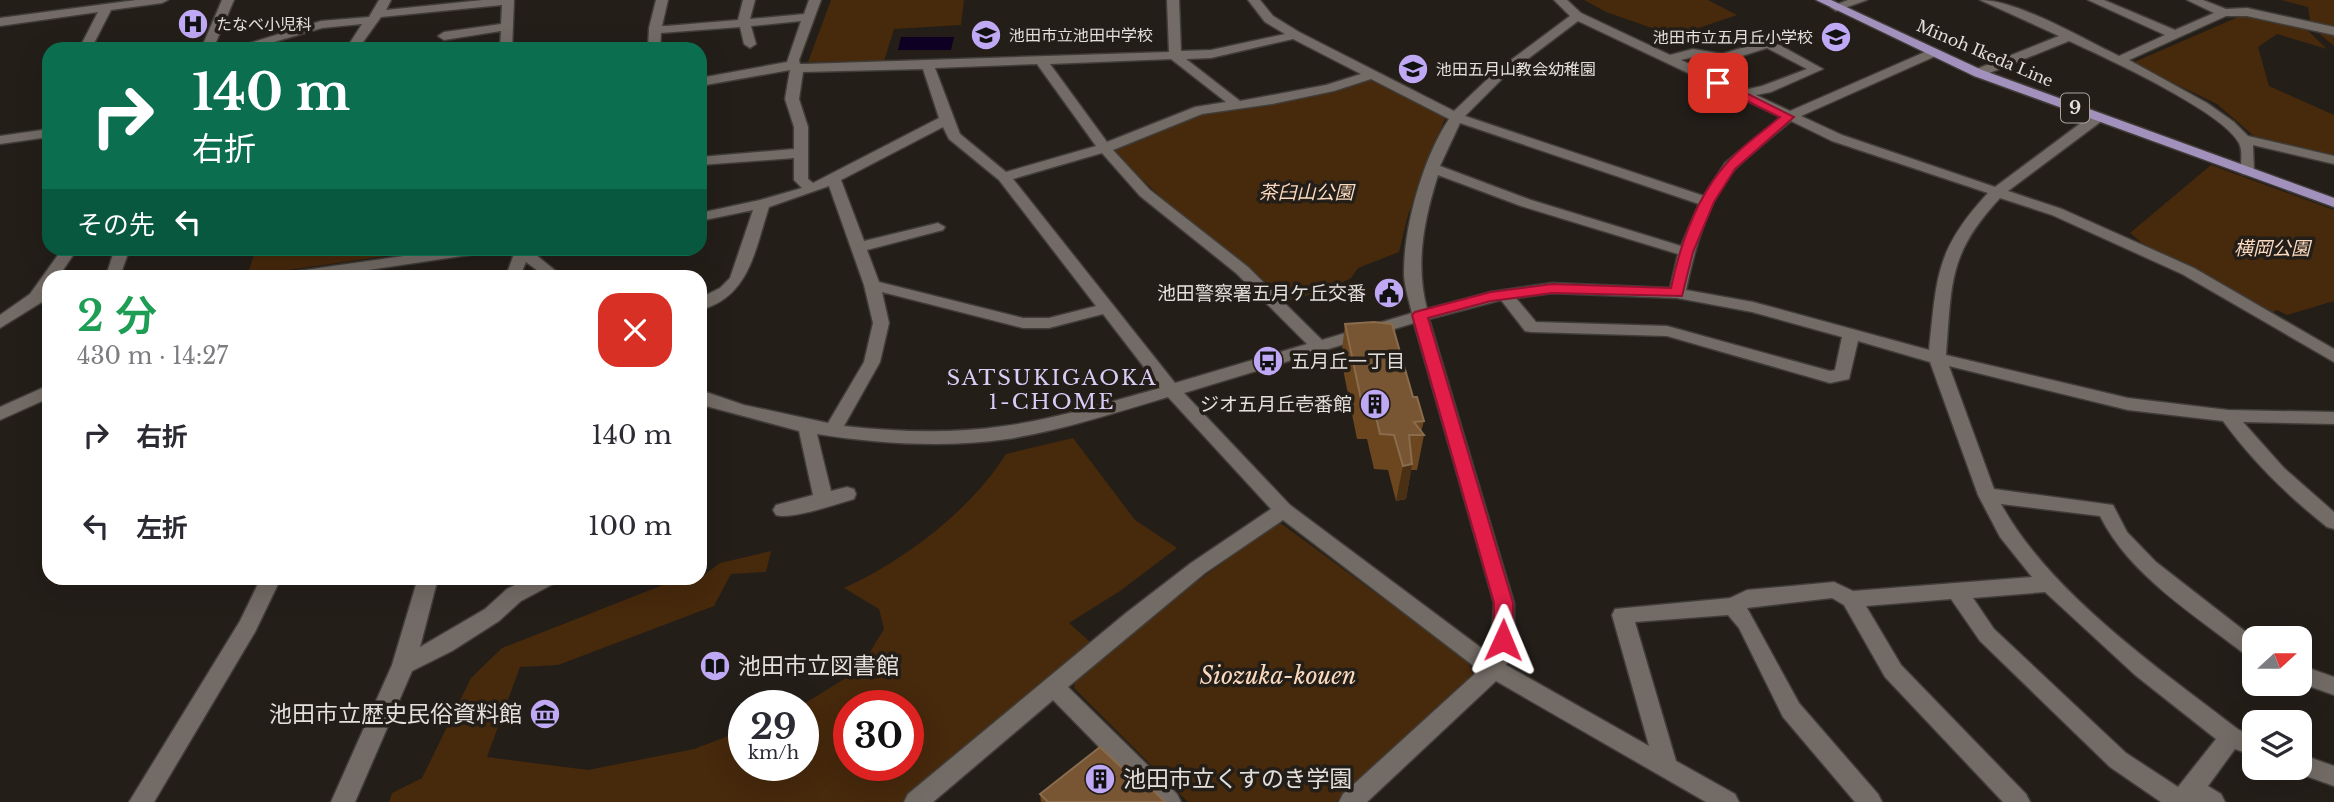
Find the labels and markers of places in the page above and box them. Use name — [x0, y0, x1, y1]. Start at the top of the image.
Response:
hospital icon: たなべ小児科 — [176, 7, 210, 41]
place label: たなべ小児科 — [216, 14, 312, 34]
school or university icon: 池田市立池田中学校 — [969, 18, 1003, 52]
school or university icon: 池田市立五月丘小学校 — [1819, 20, 1853, 54]
place label: 池田市立池田中学校 — [1009, 25, 1153, 45]
place label: 池田市立五月丘小学校 — [1653, 27, 1813, 47]
school or university icon: 池田五月山教会幼稚園 — [1396, 52, 1430, 86]
pin — [1688, 53, 1748, 113]
place label: 池田五月山教会幼稚園 — [1436, 59, 1596, 79]
public building icon: 池田警察署五月ケ丘交番 — [1372, 276, 1406, 310]
place label: 池田警察署五月ケ丘交番 — [1157, 282, 1366, 305]
bus stop icon: 五月丘一丁目 — [1251, 344, 1285, 378]
place label: 五月丘一丁目 — [1291, 350, 1405, 373]
building icon: ジオ五月丘壱番館 — [1358, 387, 1392, 421]
place label: ジオ五月丘壱番館 — [1200, 393, 1352, 416]
library icon: 池田市立図書館 — [698, 649, 732, 683]
place label: 池田市立図書館 — [738, 652, 899, 680]
museum icon: 池田市立歴史民俗資料館 — [528, 697, 562, 731]
place label: 池田市立歴史民俗資料館 — [269, 700, 522, 728]
building icon: 池田市立くすのき学園 — [1083, 762, 1117, 796]
place label: 池田市立くすのき学園 — [1123, 765, 1352, 793]

